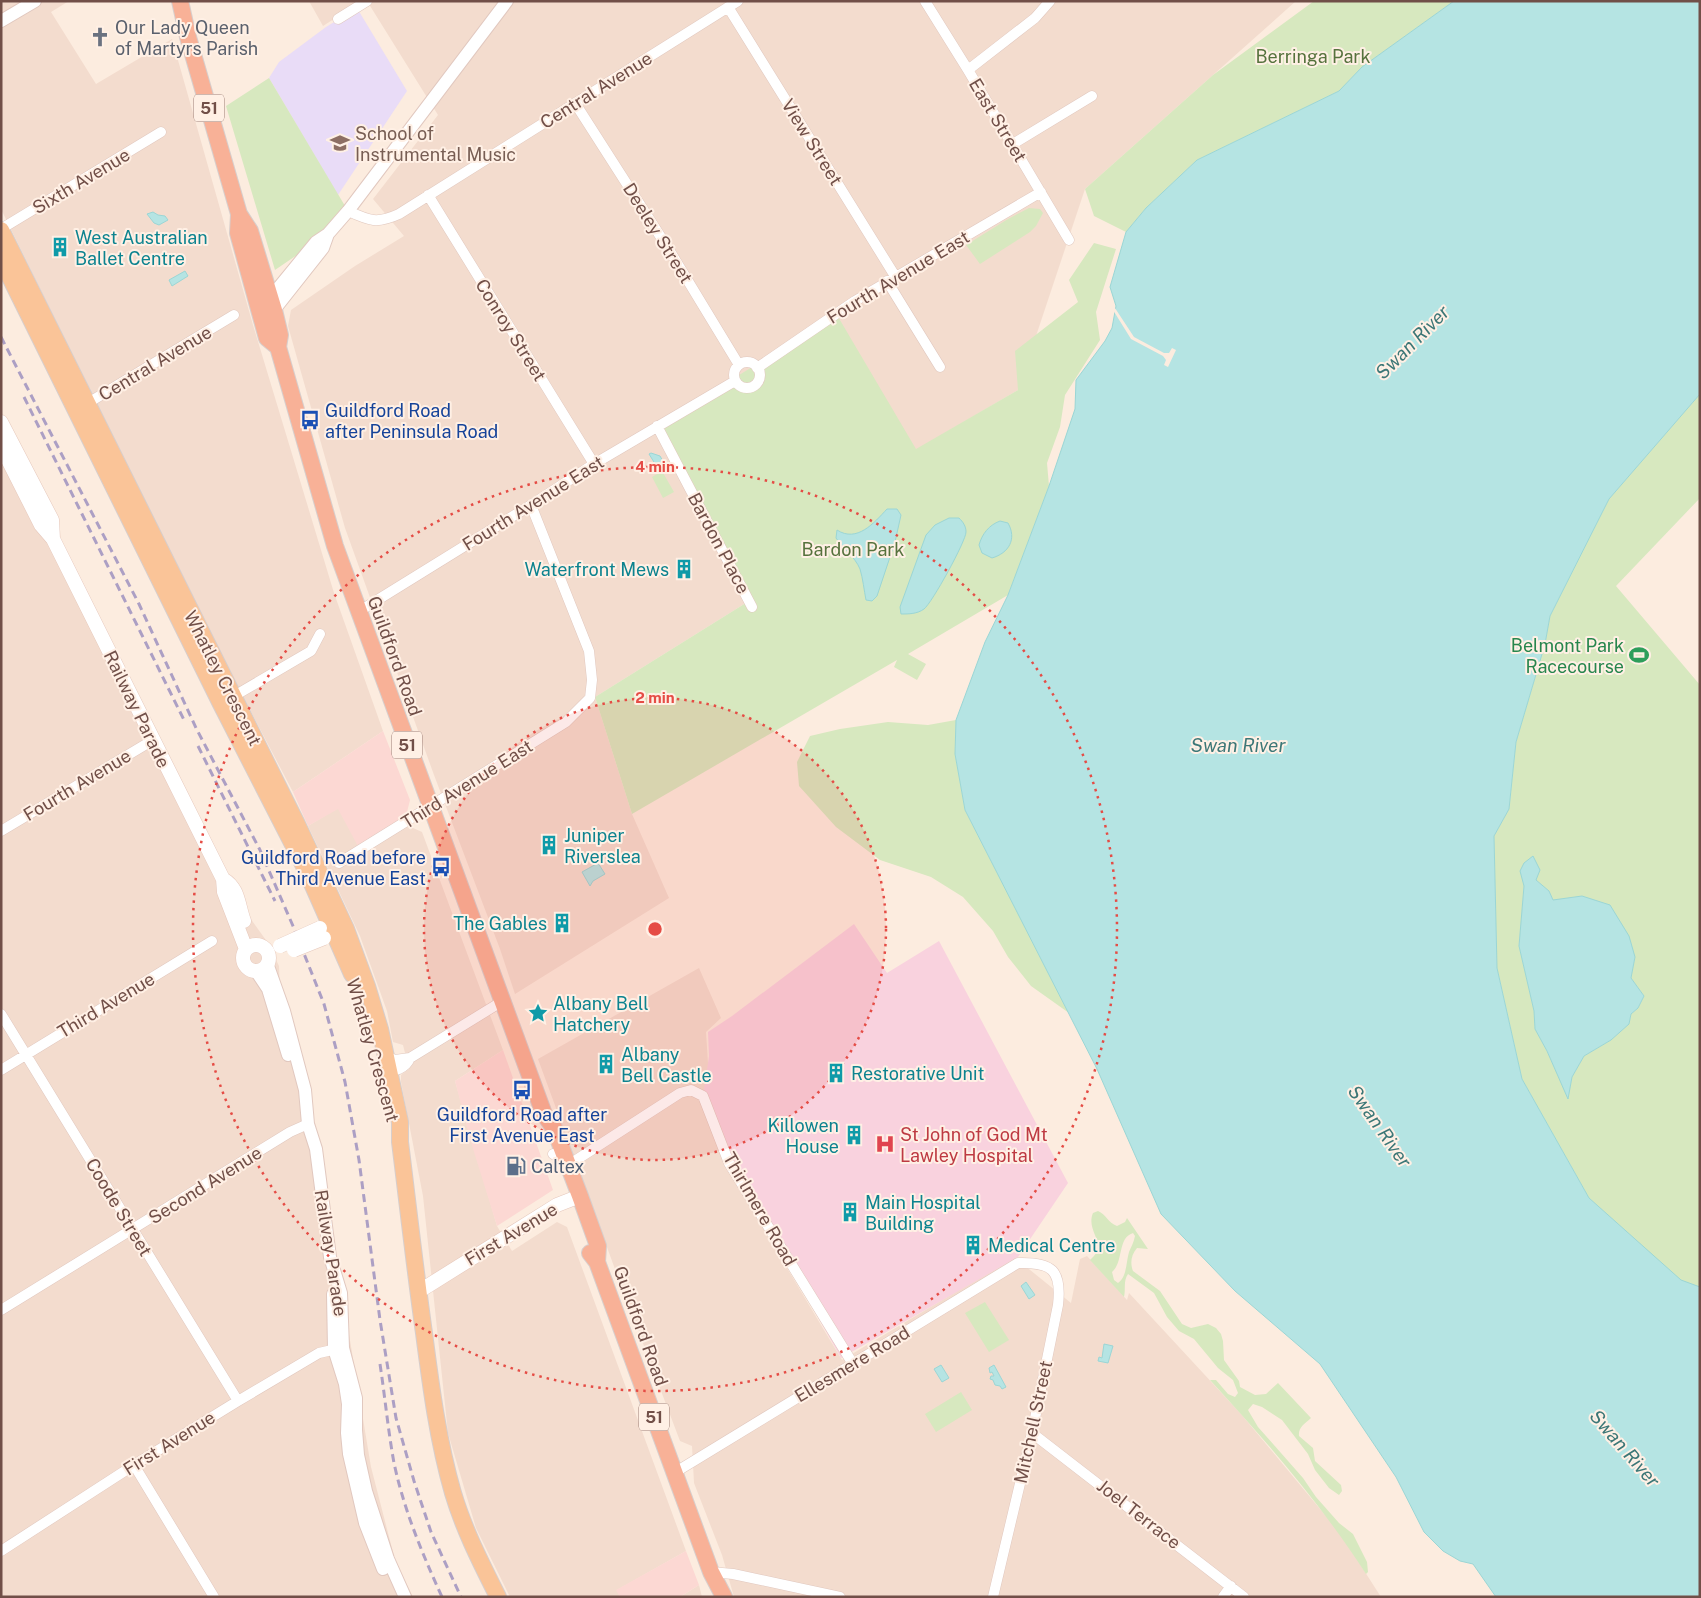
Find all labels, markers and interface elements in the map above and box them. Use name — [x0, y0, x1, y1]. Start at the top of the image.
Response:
place label: Our Lady Queen of Martyrs Parish — [115, 17, 258, 59]
church icon: Our Lady Queen of Martyrs Parish — [89, 26, 111, 48]
park label: Berringa Park — [1255, 46, 1371, 67]
street label: Central Avenue — [536, 47, 656, 133]
street label: East Street — [965, 74, 1031, 166]
road number: 51 — [194, 95, 224, 122]
street label: View Street — [777, 95, 847, 189]
place label: School of Instrumental Music — [355, 123, 516, 165]
school or university icon: School of Instrumental Music — [329, 132, 351, 154]
street label: Sixth Avenue — [29, 144, 133, 218]
street label: Deeley Street — [619, 179, 697, 287]
street label: Fourth Avenue East — [823, 226, 973, 328]
place label: West Australian Ballet Centre — [75, 227, 208, 269]
building icon: West Australian Ballet Centre — [49, 236, 71, 258]
street label: Conroy Street — [471, 275, 551, 385]
water label: Swan River — [1371, 300, 1454, 383]
street label: Central Avenue — [95, 321, 215, 405]
place label: Guildford Road after Peninsula Road — [325, 400, 498, 442]
bus stop icon: Guildford Road after Peninsula Road — [299, 409, 321, 431]
street label: Fourth Avenue East — [459, 451, 607, 555]
text: 4 min — [635, 458, 675, 475]
street label: Bardon Place — [684, 489, 754, 597]
park label: Bardon Park — [802, 539, 904, 560]
building icon: Waterfront Mews — [673, 558, 695, 580]
place label: Waterfront Mews — [524, 559, 669, 580]
street label: Guildford Road — [364, 593, 426, 719]
street label: Whatley Crescent — [180, 607, 266, 749]
place label: Belmont Park Racecourse — [1511, 635, 1624, 677]
sports icon: Belmont Park Racecourse — [1628, 644, 1650, 666]
street label: Railway Parade — [100, 647, 174, 771]
text: 2 min — [635, 689, 675, 706]
road number: 51 — [392, 732, 422, 758]
water label: Swan River — [1190, 734, 1286, 756]
street label: Third Avenue East — [398, 735, 536, 833]
street label: Fourth Avenue — [20, 745, 134, 825]
place label: Juniper Riverslea — [564, 825, 641, 867]
building icon: Juniper Riverslea — [538, 834, 560, 856]
place label: Guildford Road before Third Avenue East — [241, 847, 426, 889]
bus stop icon: Guildford Road before Third Avenue East — [430, 856, 452, 878]
building icon: The Gables — [551, 912, 573, 934]
place label: The Gables — [453, 913, 547, 934]
centre of rings — [646, 920, 664, 938]
street label: Third Avenue — [54, 968, 158, 1042]
street label: Whatley Crescent — [342, 976, 404, 1124]
place label: Albany Bell Hatchery — [553, 993, 649, 1035]
place icon: Albany Bell Hatchery — [527, 1002, 549, 1024]
place label: Albany Bell Castle — [621, 1044, 712, 1086]
building icon: Albany Bell Castle — [595, 1053, 617, 1075]
building icon: Restorative Unit — [825, 1062, 847, 1084]
place label: Restorative Unit — [851, 1063, 984, 1084]
bus stop icon: Guildford Road after First Avenue East — [511, 1079, 533, 1101]
water label: Swan River — [1344, 1081, 1417, 1172]
place label: Guildford Road after First Avenue East — [437, 1104, 607, 1146]
place label: Killowen House — [767, 1115, 839, 1157]
building icon: Killowen House — [843, 1124, 865, 1146]
place label: St John of God Mt Lawley Hospital — [900, 1124, 1048, 1166]
hospital icon: St John of God Mt Lawley Hospital — [874, 1133, 896, 1155]
street label: Second Avenue — [145, 1142, 265, 1228]
street label: Thirlmere Road — [719, 1148, 801, 1270]
street label: Coode Street — [82, 1154, 156, 1260]
fuel station icon: Caltex — [505, 1155, 527, 1177]
place label: Caltex — [531, 1156, 584, 1177]
street label: Railway Parade — [311, 1188, 351, 1318]
place label: Main Hospital Building — [865, 1192, 981, 1234]
street label: First Avenue — [461, 1198, 561, 1270]
building icon: Main Hospital Building — [839, 1201, 861, 1223]
building icon: Medical Centre — [962, 1234, 984, 1256]
place label: Medical Centre — [988, 1235, 1115, 1256]
street label: Guildford Road — [610, 1263, 672, 1389]
street label: Ellesmere Road — [791, 1321, 913, 1407]
street label: Mitchell Street — [1010, 1359, 1056, 1485]
road number: 51 — [639, 1404, 669, 1430]
water label: Swan River — [1585, 1405, 1665, 1492]
street label: First Avenue — [119, 1406, 219, 1480]
street label: Joel Terrace — [1093, 1475, 1185, 1553]

